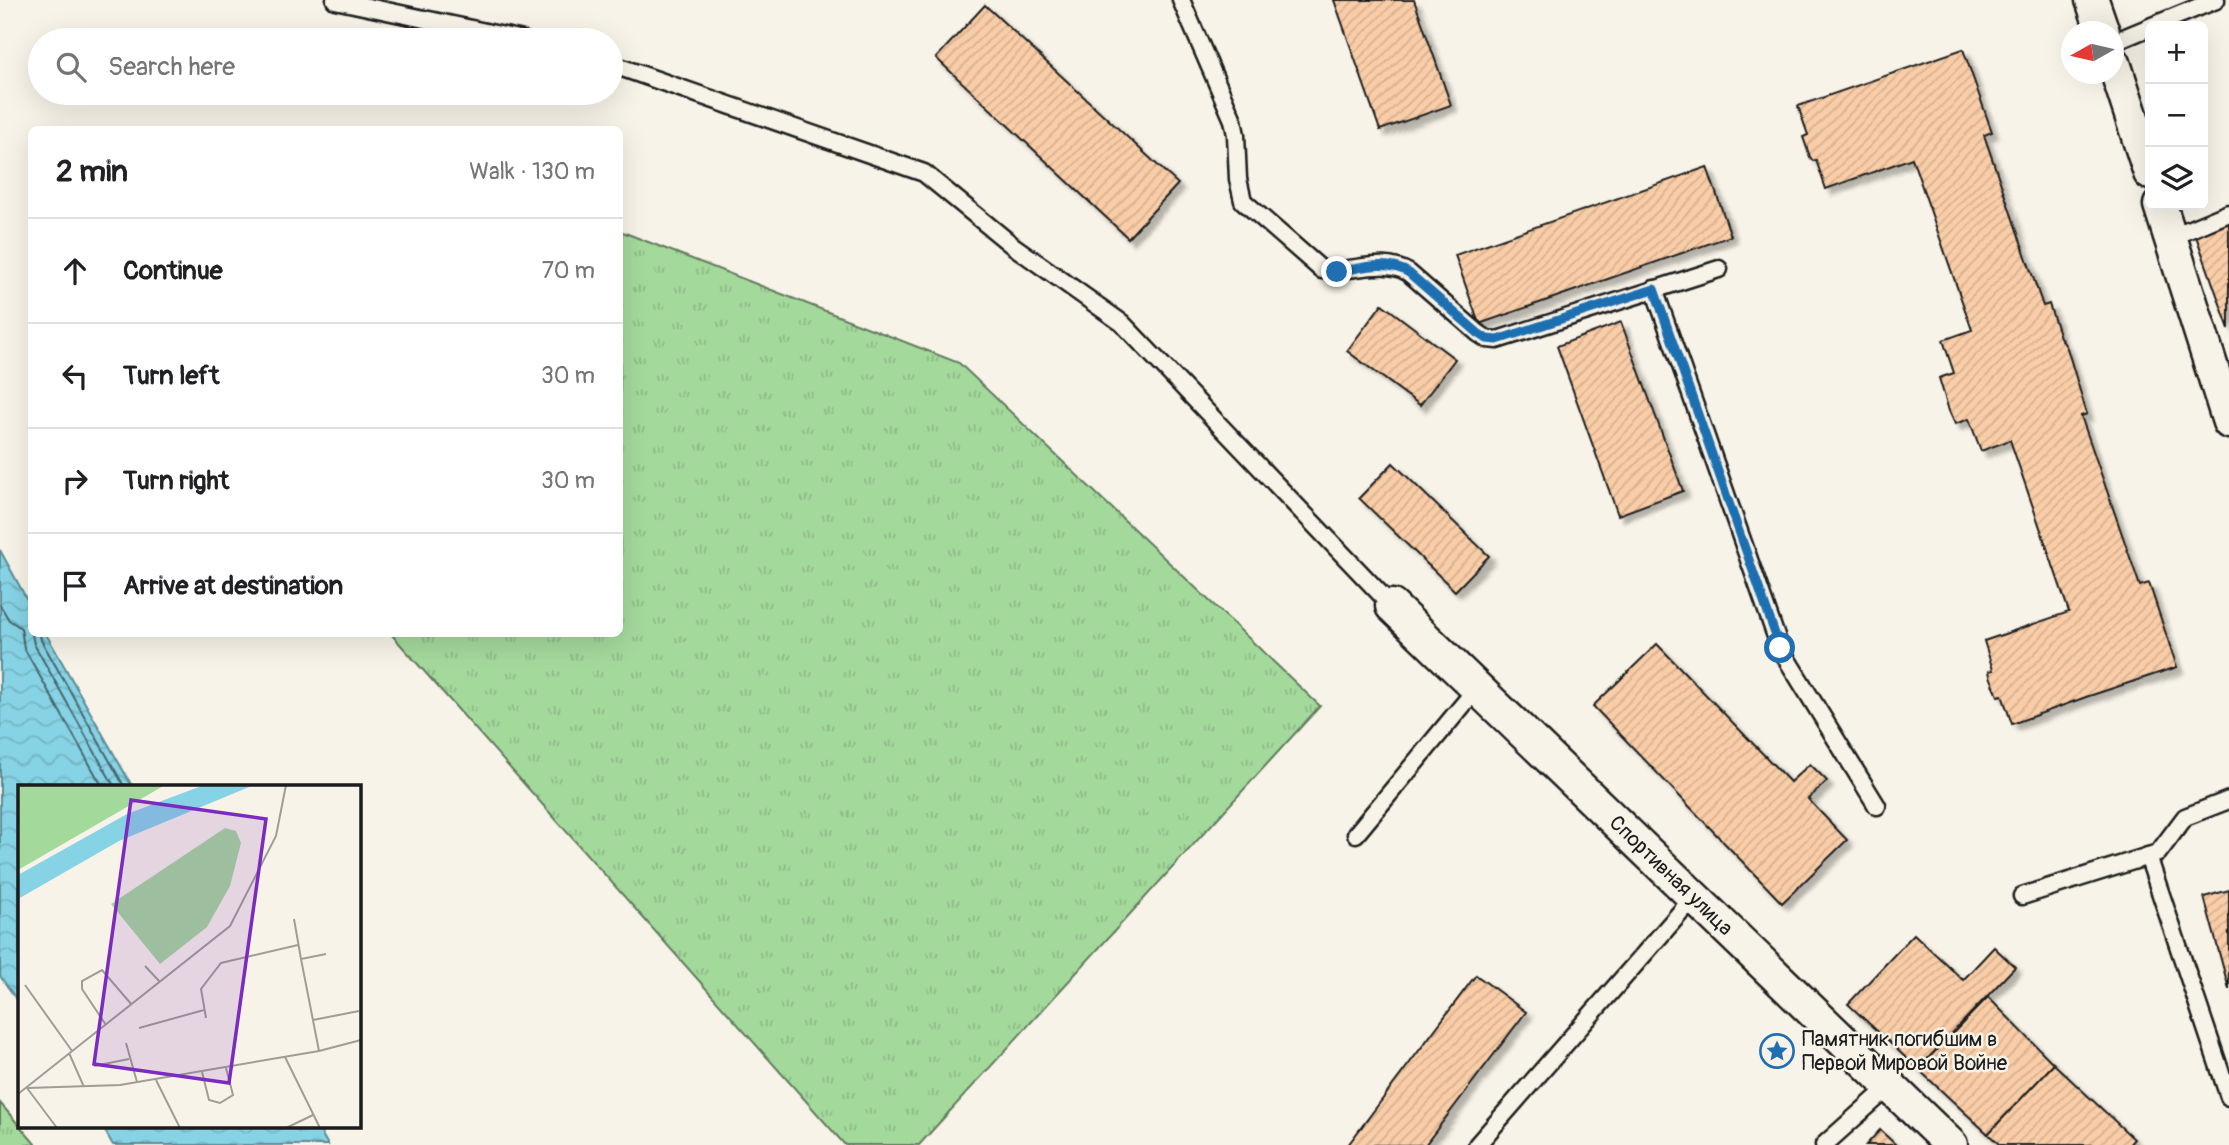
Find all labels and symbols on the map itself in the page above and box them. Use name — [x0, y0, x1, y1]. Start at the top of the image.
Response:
north arrow — [2061, 21, 2124, 84]
route end — [1321, 256, 1352, 287]
route start — [1764, 632, 1795, 663]
inset map — [18, 785, 360, 1128]
street label: Спортивная улица — [1604, 809, 1739, 941]
place label: Памятник погибшим в Первой Мировой Войне — [1802, 1026, 2008, 1077]
place icon: Памятник погибшим в Первой Мировой Войне — [1758, 1032, 1796, 1070]

